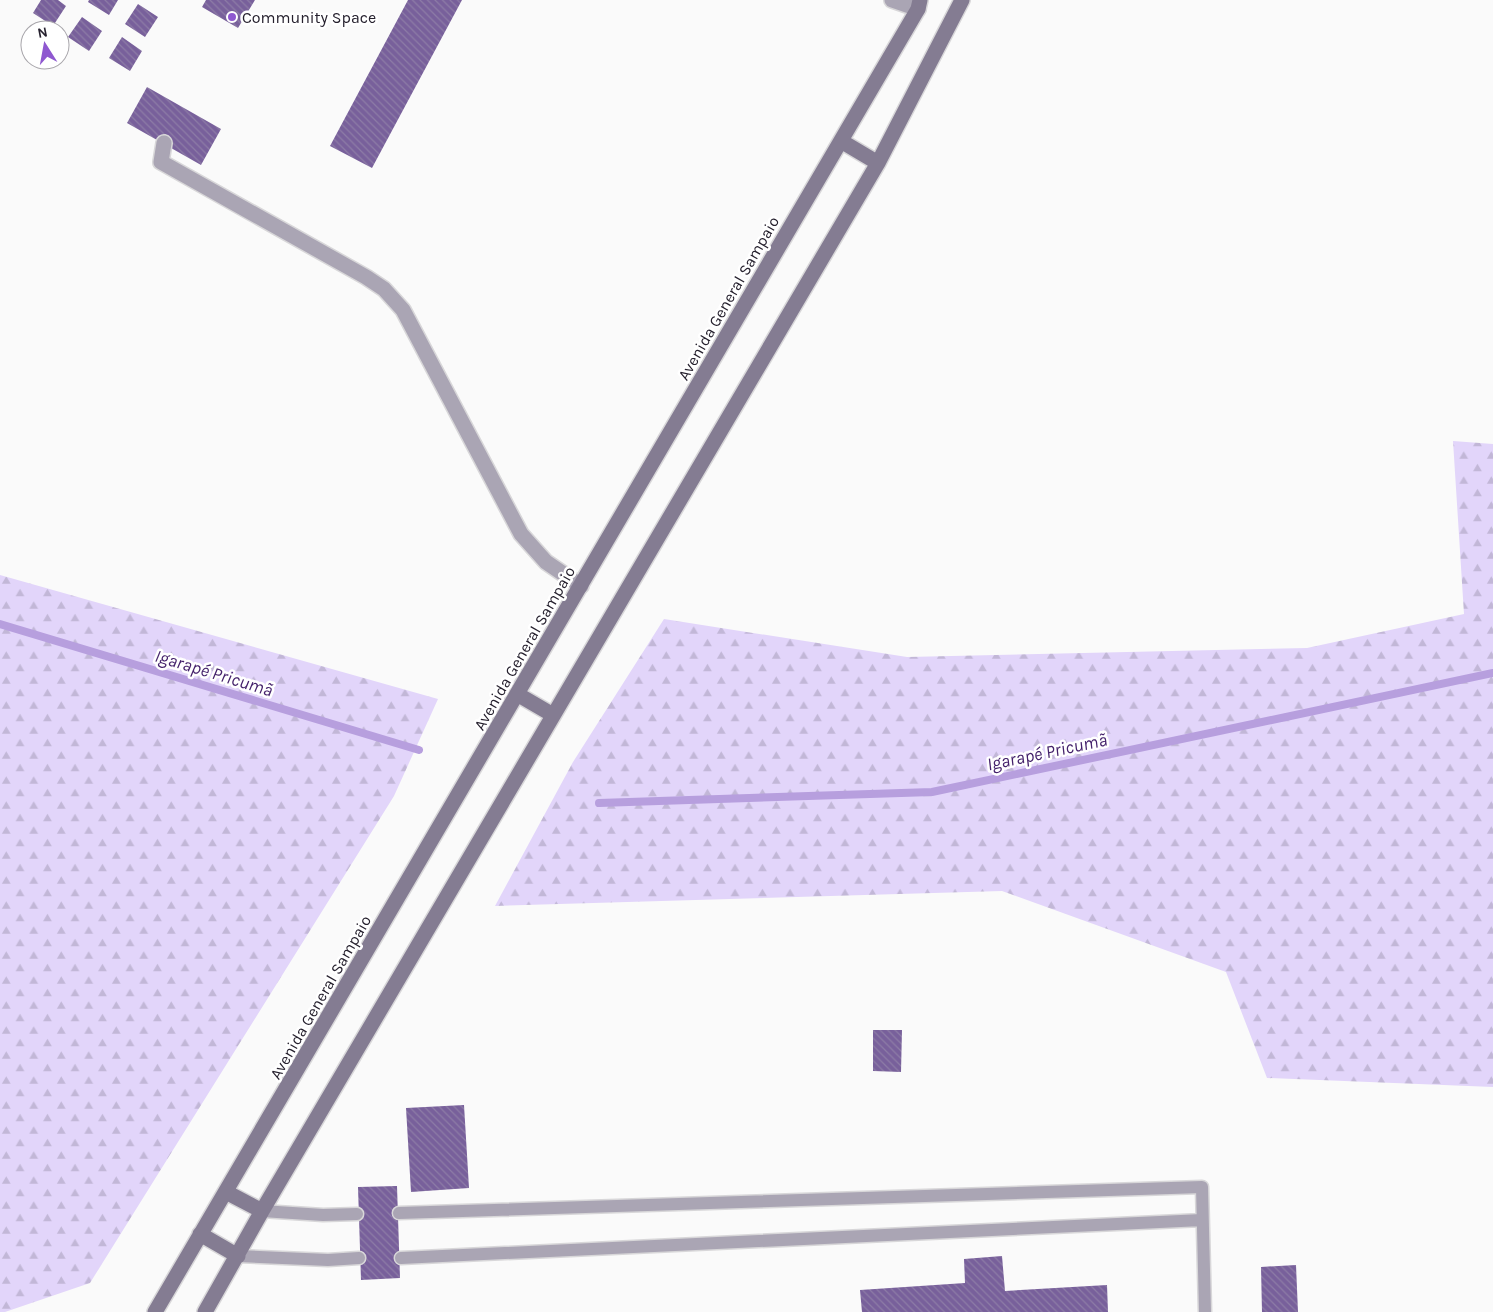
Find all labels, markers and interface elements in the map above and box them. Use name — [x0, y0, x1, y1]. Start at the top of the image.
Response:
place label: Community Space — [242, 8, 376, 27]
marker: Community Space — [226, 11, 238, 23]
north arrow — [20, 20, 70, 70]
text: N — [36, 23, 49, 42]
street label: Avenida General Sampaio — [674, 213, 783, 384]
street label: Avenida General Sampaio — [470, 563, 579, 734]
water label: Igarapé Pricumã — [152, 645, 276, 701]
water label: Igarapé Pricumã — [985, 729, 1109, 775]
street label: Avenida General Sampaio — [266, 912, 375, 1083]

